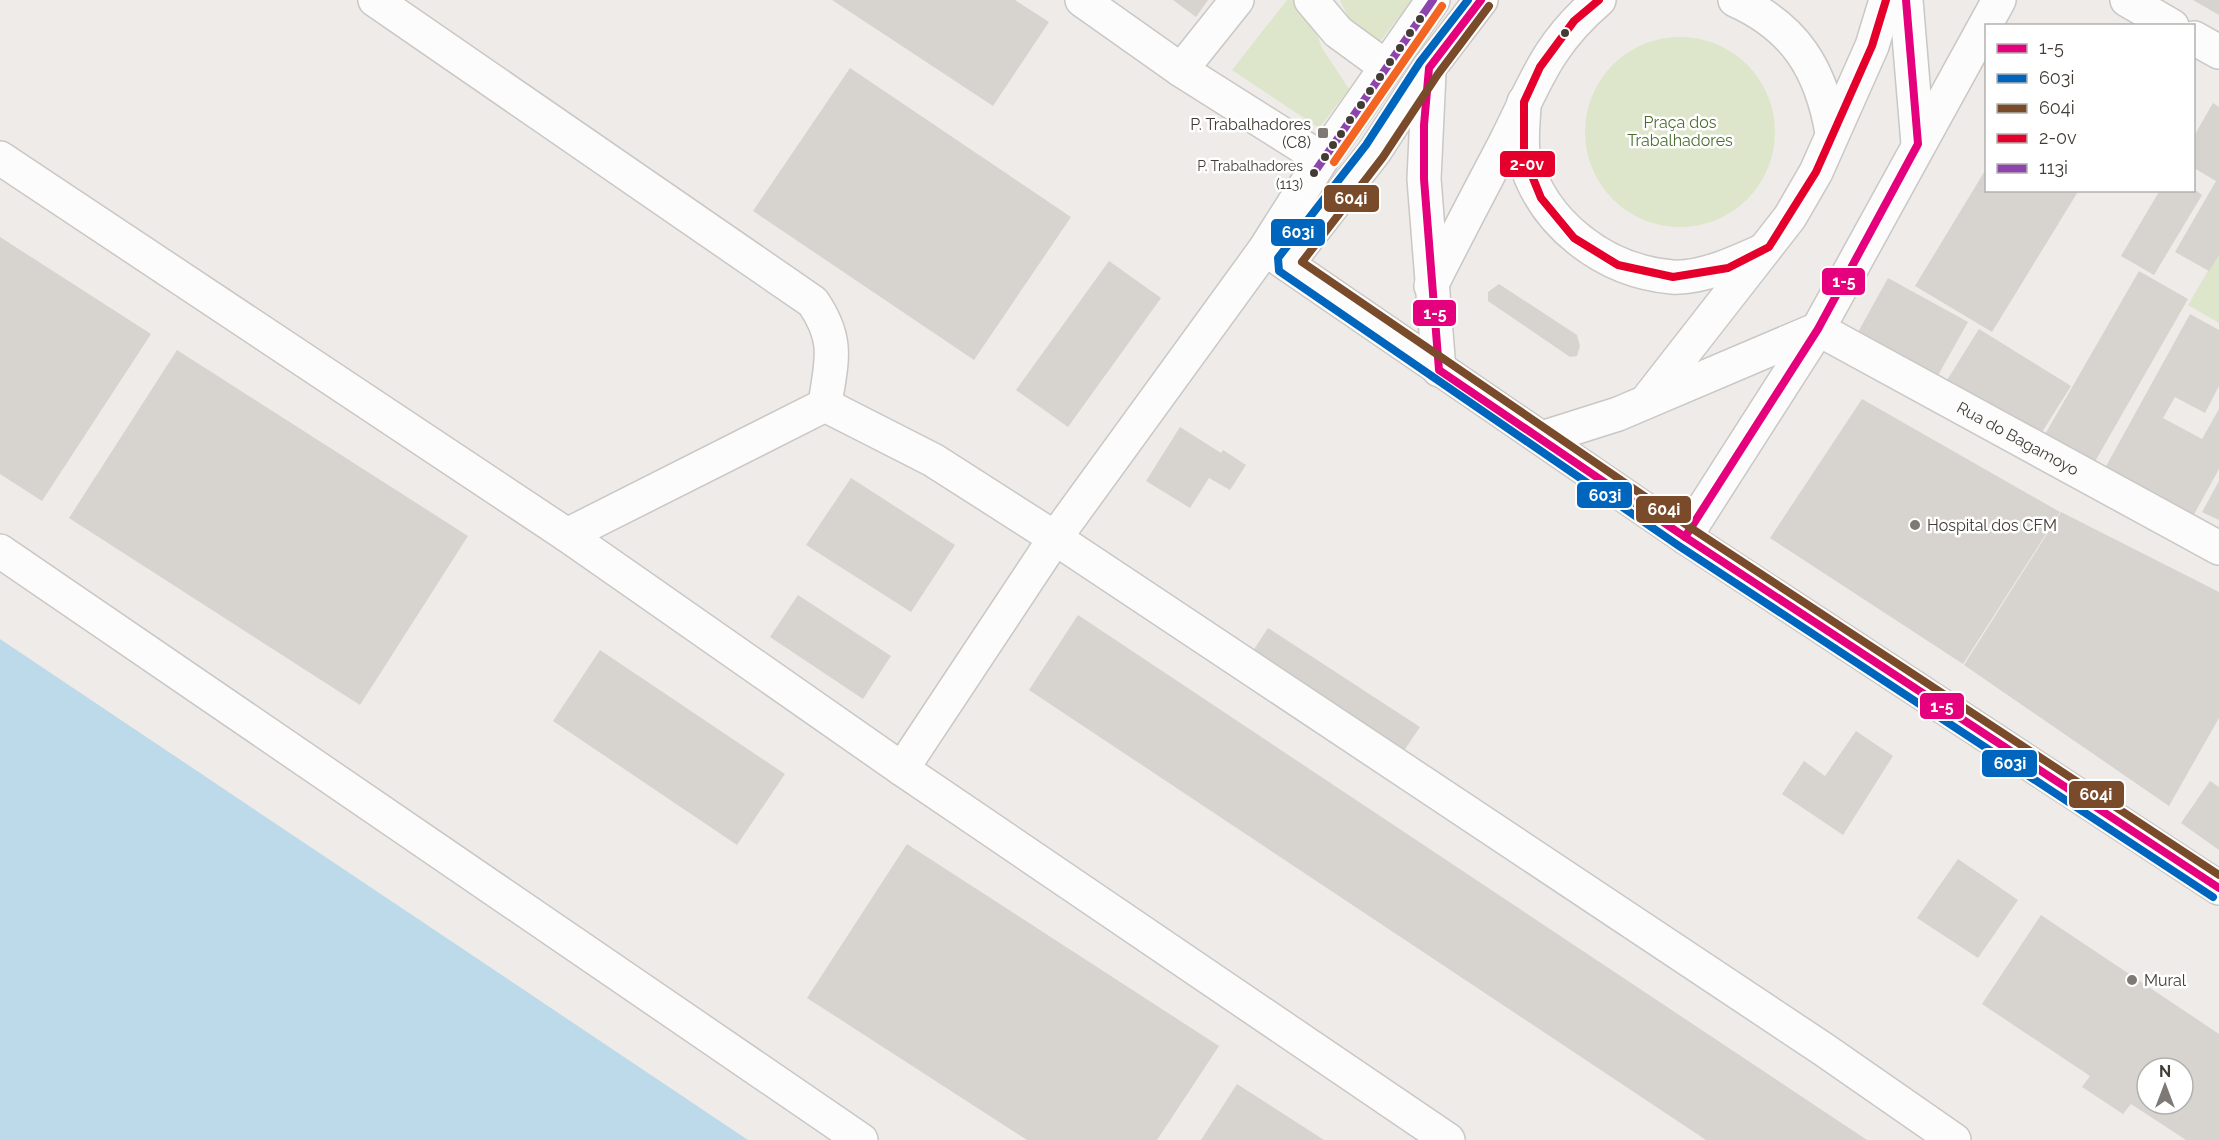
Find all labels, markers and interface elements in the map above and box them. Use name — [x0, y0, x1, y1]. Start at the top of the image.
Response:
unlabelled marker — [1414, 13, 1426, 25]
legend — [1985, 24, 2195, 192]
unlabelled marker — [1404, 27, 1416, 39]
unlabelled marker — [1559, 27, 1571, 39]
text: 1-5 — [2039, 37, 2064, 58]
unlabelled marker — [1394, 42, 1406, 54]
unlabelled marker — [1384, 56, 1396, 68]
text: 603i — [2039, 67, 2074, 88]
unlabelled marker — [1374, 71, 1386, 83]
unlabelled marker — [1364, 85, 1376, 97]
text: 604i — [2039, 97, 2075, 118]
unlabelled marker — [1355, 99, 1367, 111]
park label: Praça dos Trabalhadores — [1627, 113, 1733, 150]
unlabelled marker — [1344, 114, 1356, 126]
place label: P. Trabalhadores (C8) — [1190, 115, 1311, 152]
marker: P. Trabalhadores (C8) — [1316, 126, 1330, 140]
text: 2-0v — [2039, 127, 2077, 148]
unlabelled marker — [1335, 128, 1347, 140]
unlabelled marker — [1327, 139, 1339, 151]
line badge: 2-0v — [1499, 150, 1556, 178]
unlabelled marker — [1319, 151, 1331, 163]
text: 2-0v — [1510, 155, 1544, 174]
text: 113i — [2039, 157, 2068, 178]
place label: P. Trabalhadores (113) — [1197, 158, 1303, 192]
marker: P. Trabalhadores (113) — [1308, 167, 1320, 179]
line badge: 604i — [1323, 184, 1380, 213]
text: 604i — [1335, 189, 1367, 208]
line badge: 603i — [1270, 218, 1326, 247]
text: 603i — [1282, 223, 1314, 242]
line badge: 1-5 — [1821, 267, 1866, 296]
text: 1-5 — [1832, 272, 1856, 291]
line badge: 1-5 — [1412, 299, 1457, 327]
text: 1-5 — [1423, 304, 1447, 323]
street label: Rua do Bagamoyo — [1954, 398, 2082, 480]
line badge: 603i — [1576, 481, 1633, 509]
text: 603i — [1589, 486, 1621, 505]
line badge: 604i — [1635, 495, 1692, 524]
text: 604i — [1648, 500, 1680, 519]
place label: Hospital dos CFM — [1927, 516, 2057, 535]
marker: Hospital dos CFM — [1908, 518, 1922, 532]
line badge: 1-5 — [1919, 692, 1965, 720]
text: 1-5 — [1930, 697, 1954, 716]
line badge: 603i — [1981, 749, 2038, 778]
text: 603i — [1994, 754, 2026, 773]
line badge: 604i — [2068, 780, 2125, 809]
text: 604i — [2080, 785, 2112, 804]
place label: Mural — [2144, 971, 2187, 990]
marker: Mural — [2125, 973, 2139, 987]
north arrow — [2135, 1056, 2195, 1116]
text: N — [2159, 1062, 2171, 1081]

